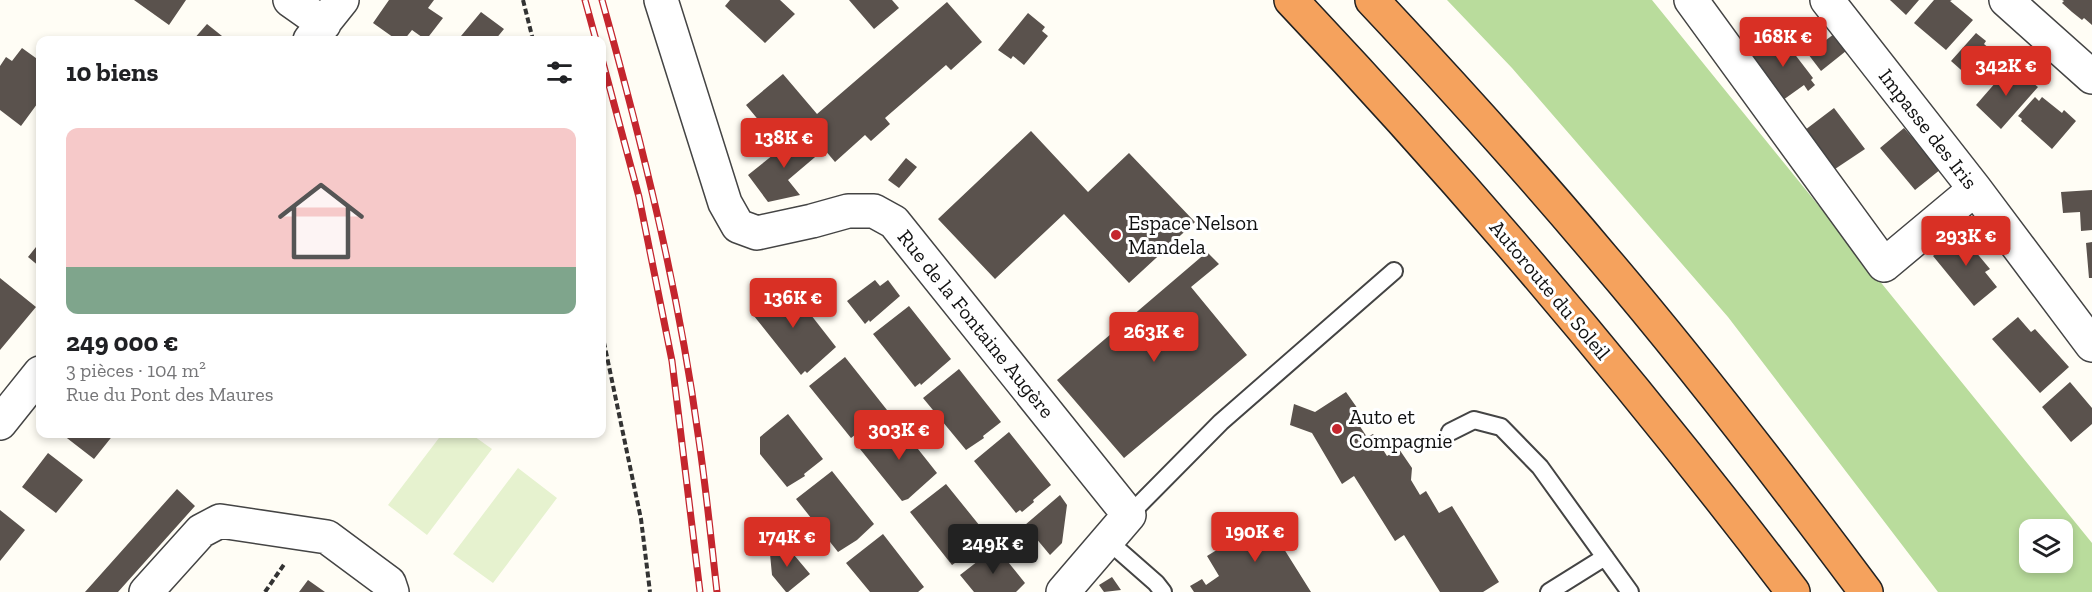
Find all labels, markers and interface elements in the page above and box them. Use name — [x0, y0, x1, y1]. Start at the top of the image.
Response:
pin: 168K € — [1734, 17, 1832, 68]
text: 168K € — [1754, 24, 1812, 48]
pin: 342K € — [1957, 46, 2055, 97]
text: 342K € — [1975, 53, 2037, 77]
text: 10 biens — [66, 56, 158, 88]
icon: filters — [543, 56, 576, 89]
street label: Impasse des Iris — [1874, 64, 1983, 194]
pin: 138K € — [735, 118, 833, 169]
text: 138K € — [755, 125, 813, 149]
icon: home — [267, 167, 375, 275]
place label: Espace Nelson Mandela — [1128, 210, 1258, 259]
street label: Autoroute du Soleil — [1485, 215, 1616, 365]
pin: 293K € — [1917, 216, 2015, 267]
text: 293K € — [1935, 223, 1997, 247]
street label: Rue de la Fontaine Augère — [893, 224, 1060, 423]
marker: Espace Nelson Mandela — [1109, 228, 1123, 242]
pin: 136K € — [744, 278, 842, 329]
text: 136K € — [764, 285, 822, 309]
pin: 263K € — [1105, 312, 1203, 363]
text: 263K € — [1123, 319, 1185, 343]
text: 249 000 € — [66, 326, 179, 358]
text: 3 pièces · 104 m² — [66, 358, 206, 382]
text: Rue du Pont des Maures — [66, 382, 274, 406]
place label: Auto et Compagnie — [1349, 404, 1453, 453]
pin: 303K € — [850, 410, 948, 461]
text: 303K € — [868, 417, 930, 441]
marker: Auto et Compagnie — [1330, 422, 1344, 436]
pin: 190K € — [1206, 512, 1304, 563]
pin: 174K € — [738, 517, 836, 568]
text: 190K € — [1225, 519, 1285, 543]
map controls — [2019, 519, 2073, 573]
button: layers — [2019, 519, 2073, 573]
text: 174K € — [758, 524, 816, 548]
pin: 249K € — [944, 524, 1042, 575]
text: 249K € — [962, 531, 1024, 555]

